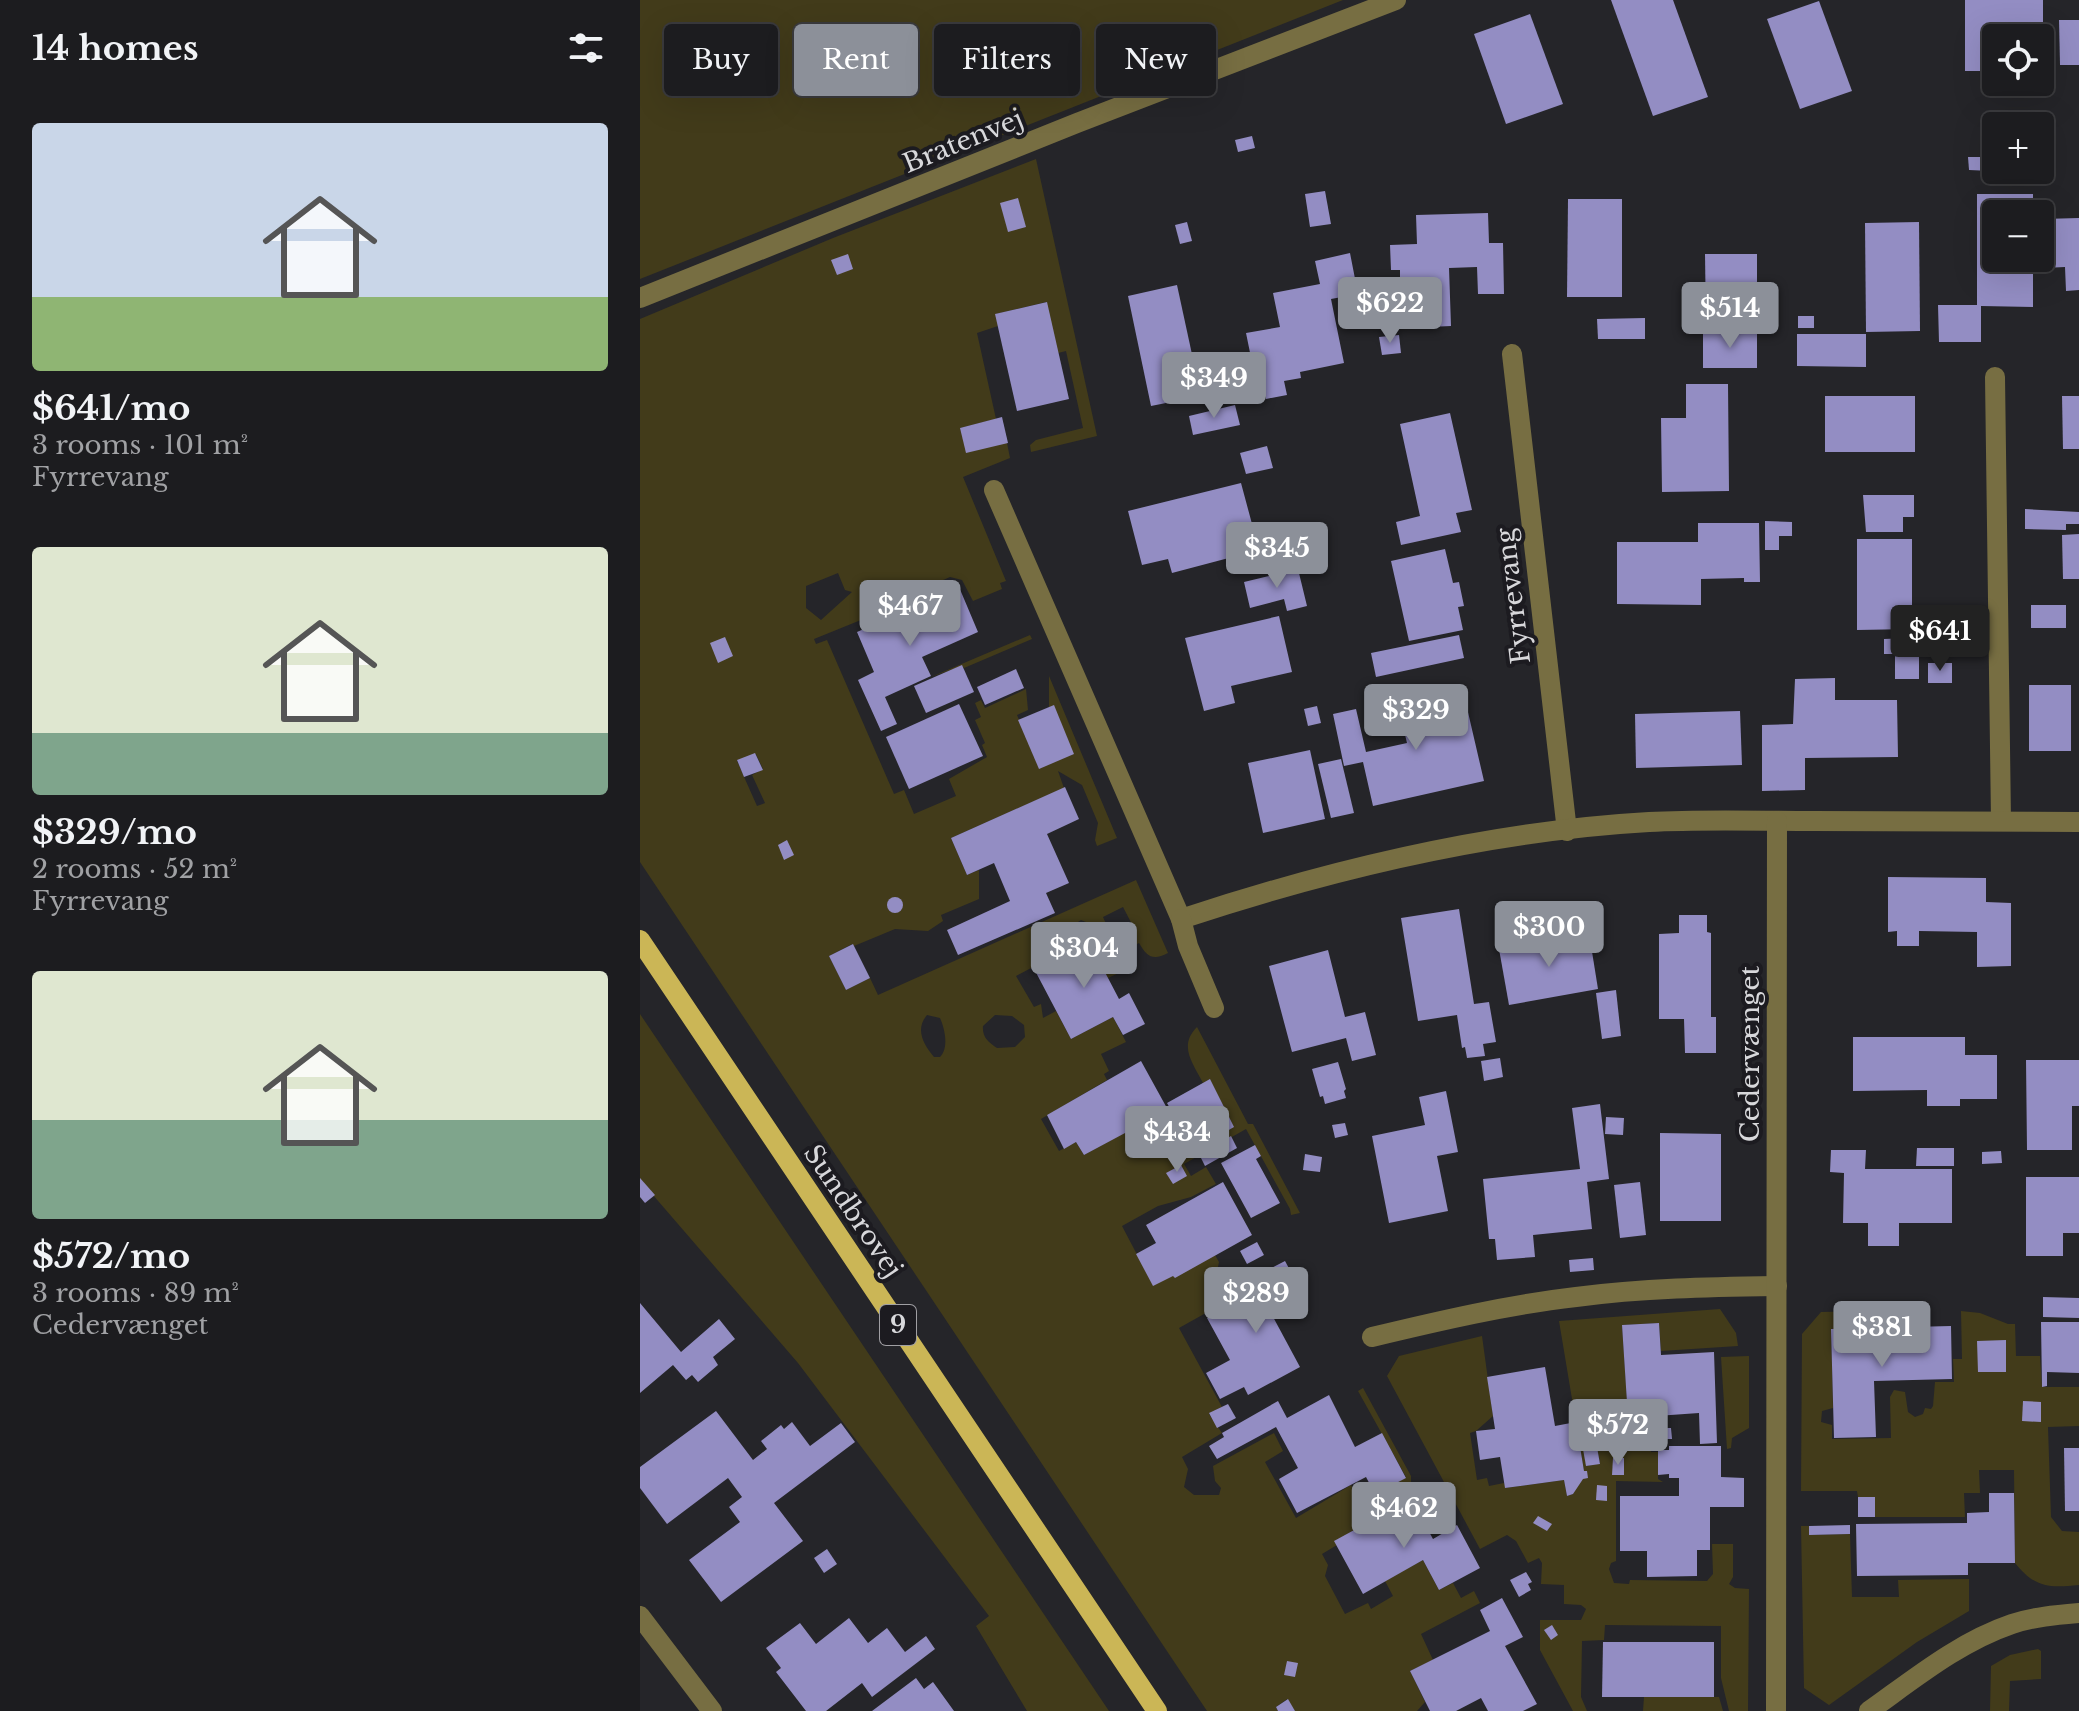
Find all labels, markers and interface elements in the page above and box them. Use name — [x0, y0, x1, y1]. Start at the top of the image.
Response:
chip: Buy — [664, 24, 778, 96]
chip: Rent — [794, 24, 918, 96]
chip: Filters — [934, 24, 1080, 96]
chip: New — [1096, 24, 1216, 96]
map controls — [1982, 24, 2054, 272]
button: locate — [1982, 24, 2054, 96]
icon: filters — [564, 26, 608, 70]
text: 14 homes — [32, 27, 199, 69]
street label: Bratenvej — [898, 102, 1028, 180]
button: + — [1982, 112, 2054, 184]
icon: home — [248, 175, 392, 319]
button: − — [1982, 200, 2054, 272]
pin: $622 — [1343, 277, 1437, 345]
pin: $514 — [1683, 282, 1777, 350]
text: $622 — [1356, 287, 1424, 319]
text: $514 — [1700, 292, 1760, 324]
pin: $349 — [1167, 352, 1261, 420]
text: $349 — [1180, 362, 1248, 394]
text: $641/mo — [32, 387, 190, 429]
text: 3 rooms · 101 m² — [32, 429, 248, 461]
text: Fyrrevang — [32, 461, 169, 493]
pin: $345 — [1230, 522, 1324, 590]
street label: Fyrrevang — [1489, 526, 1537, 666]
text: $345 — [1244, 532, 1310, 564]
pin: $467 — [863, 580, 957, 648]
text: $467 — [878, 590, 942, 622]
icon: home — [248, 599, 392, 743]
pin: $641 — [1893, 605, 1987, 673]
text: $641 — [1909, 615, 1971, 647]
pin: $329 — [1369, 684, 1463, 752]
text: $329 — [1382, 694, 1450, 726]
text: $329/mo — [32, 811, 197, 853]
text: 2 rooms · 52 m² — [32, 853, 237, 885]
text: Fyrrevang — [32, 885, 169, 917]
pin: $300 — [1502, 901, 1596, 969]
text: $300 — [1513, 911, 1585, 943]
pin: $304 — [1037, 922, 1131, 990]
text: $304 — [1049, 932, 1119, 964]
street label: Cedervænget — [1734, 966, 1766, 1142]
icon: home — [248, 1023, 392, 1167]
pin: $434 — [1130, 1106, 1224, 1174]
text: $434 — [1143, 1116, 1211, 1148]
street label: Sundbrovej — [797, 1138, 909, 1284]
text: $572/mo — [32, 1235, 190, 1277]
pin: $289 — [1209, 1267, 1303, 1335]
text: 3 rooms · 89 m² — [32, 1277, 239, 1309]
text: $289 — [1222, 1277, 1290, 1309]
pin: $381 — [1835, 1301, 1929, 1369]
road number: 9 — [880, 1305, 916, 1345]
text: Cedervænget — [32, 1309, 208, 1341]
text: $381 — [1851, 1311, 1913, 1343]
pin: $572 — [1571, 1399, 1665, 1467]
text: $572 — [1587, 1409, 1649, 1441]
pin: $462 — [1357, 1482, 1451, 1550]
text: $462 — [1370, 1492, 1438, 1524]

